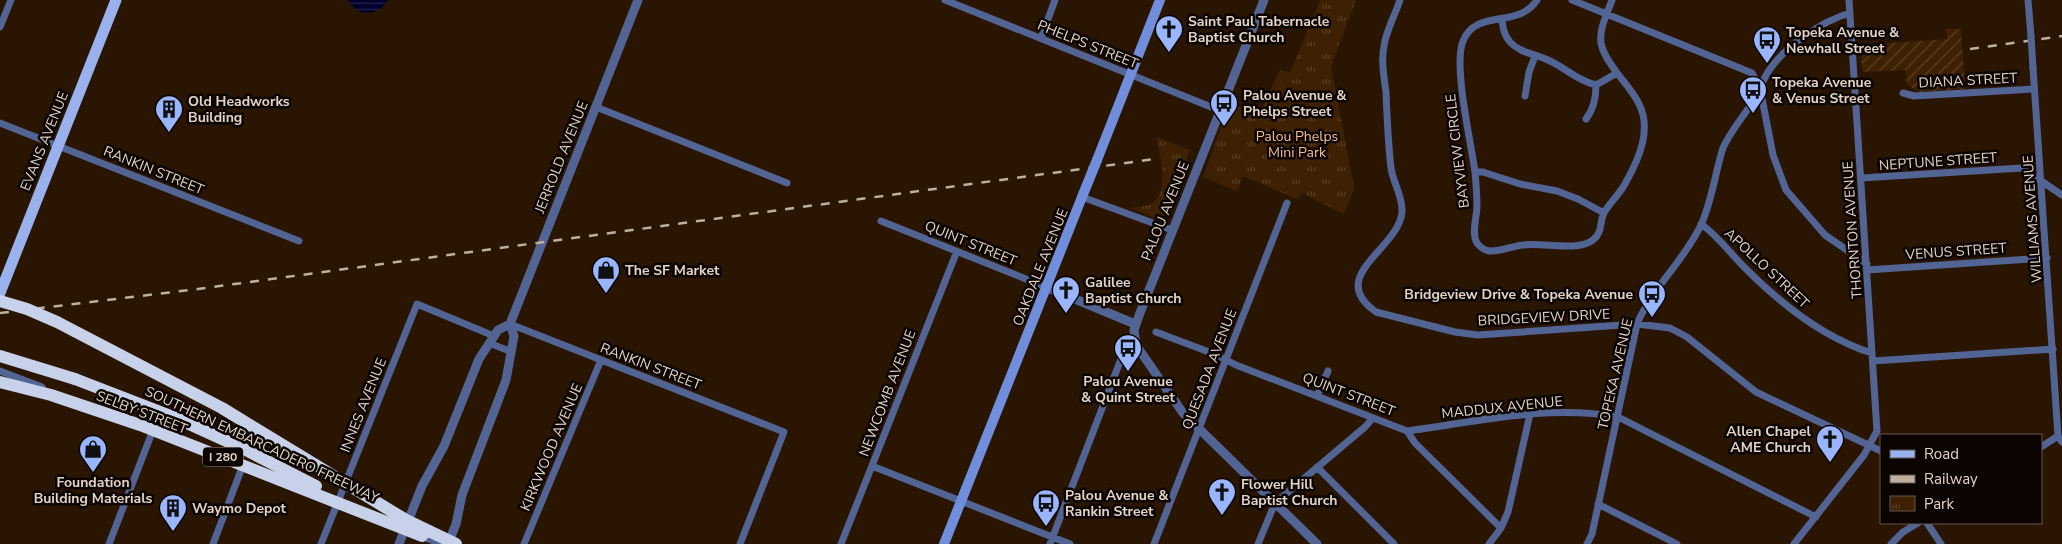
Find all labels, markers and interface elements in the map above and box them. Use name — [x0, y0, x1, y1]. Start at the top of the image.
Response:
place label: Saint Paul Tabernacle Baptist Church — [1188, 12, 1330, 47]
church icon: Saint Paul Tabernacle Baptist Church — [1154, 14, 1184, 53]
street label: PHELPS STREET — [1035, 16, 1142, 74]
place label: Topeka Avenue & Newhall Street — [1786, 23, 1900, 58]
bus stop icon: Topeka Avenue & Newhall Street — [1752, 25, 1782, 64]
street label: DIANA STREET — [1918, 68, 2019, 93]
place label: Topeka Avenue & Venus Street — [1772, 73, 1872, 108]
bus stop icon: Topeka Avenue & Venus Street — [1738, 75, 1768, 114]
place label: Palou Avenue & Phelps Street — [1243, 86, 1347, 121]
bus stop icon: Palou Avenue & Phelps Street — [1209, 88, 1239, 127]
street label: EVANS AVENUE — [16, 89, 73, 194]
place label: Old Headworks Building — [188, 92, 290, 127]
street label: BAYVIEW CIRCLE — [1441, 93, 1474, 209]
building icon: Old Headworks Building — [154, 94, 184, 133]
street label: JERROLD AVENUE — [530, 98, 593, 217]
park label: Palou Phelps Mini Park — [1256, 127, 1339, 162]
street label: RANKIN STREET — [101, 142, 207, 199]
street label: NEPTUNE STREET — [1878, 148, 1998, 175]
street label: WILLIAMS AVENUE — [2019, 154, 2046, 284]
street label: PALOU AVENUE — [1137, 159, 1194, 264]
street label: THORNTON AVENUE — [1838, 160, 1867, 299]
street label: OAKDALE AVENUE — [1008, 206, 1073, 329]
street label: QUINT STREET — [922, 216, 1020, 271]
street label: APOLLO STREET — [1720, 224, 1814, 313]
street label: VENUS STREET — [1904, 238, 2008, 265]
shop icon: The SF Market — [591, 255, 621, 294]
place label: The SF Market — [625, 261, 720, 280]
place label: Galilee Baptist Church — [1085, 273, 1181, 308]
church icon: Galilee Baptist Church — [1051, 275, 1081, 314]
bus stop icon: Bridgeview Drive & Topeka Avenue — [1637, 279, 1667, 318]
place label: Bridgeview Drive & Topeka Avenue — [1404, 285, 1633, 304]
street label: BRIDGEVIEW DRIVE — [1477, 305, 1611, 330]
street label: QUESADA AVENUE — [1178, 306, 1241, 432]
street label: TOPEKA AVENUE — [1593, 317, 1638, 432]
street label: NEWCOMB AVENUE — [855, 327, 920, 459]
bus stop icon: Palou Avenue & Quint Street — [1113, 333, 1143, 372]
street label: RANKIN STREET — [598, 338, 705, 395]
street label: INNES AVENUE — [336, 355, 391, 455]
street label: QUINT STREET — [1300, 368, 1398, 421]
place label: Palou Avenue & Quint Street — [1081, 372, 1176, 407]
street label: KIRKWOOD AVENUE — [516, 380, 587, 514]
street label: SOUTHERN EMBARCADERO FREEWAY — [142, 382, 383, 507]
street label: SELBY STREET — [93, 386, 191, 439]
street label: MADDUX AVENUE — [1441, 392, 1564, 423]
place label: Allen Chapel AME Church — [1726, 422, 1812, 457]
church icon: Allen Chapel AME Church — [1815, 424, 1845, 463]
shop icon: Foundation Building Materials — [78, 434, 108, 473]
legend — [1880, 434, 2042, 524]
text: Road — [1924, 444, 1959, 464]
road number: I 280 — [203, 448, 243, 467]
text: Railway — [1924, 469, 1978, 489]
place label: Foundation Building Materials — [34, 473, 153, 508]
place label: Flower Hill Baptist Church — [1241, 475, 1337, 510]
church icon: Flower Hill Baptist Church — [1207, 477, 1237, 516]
place label: Palou Avenue & Rankin Street — [1065, 486, 1169, 521]
bus stop icon: Palou Avenue & Rankin Street — [1031, 488, 1061, 527]
building icon: Waymo Depot — [158, 493, 188, 532]
text: Park — [1924, 494, 1954, 514]
place label: Waymo Depot — [192, 499, 286, 518]

